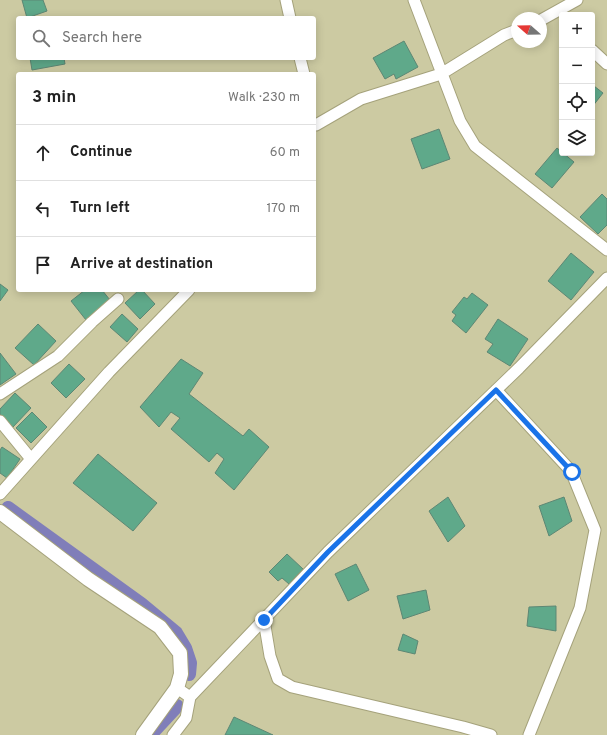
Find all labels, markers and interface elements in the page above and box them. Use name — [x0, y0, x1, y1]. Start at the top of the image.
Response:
north arrow — [511, 12, 547, 48]
map controls — [559, 12, 595, 156]
button: + — [559, 12, 595, 48]
search box — [16, 16, 316, 60]
icon: search — [30, 27, 52, 49]
text: Search here — [62, 29, 142, 48]
button: − — [559, 48, 595, 84]
button: locate — [559, 84, 595, 120]
text: 3 min — [32, 87, 76, 109]
text: Walk · 230 m — [228, 90, 300, 106]
button: layers — [559, 120, 595, 156]
icon: ahead — [32, 142, 54, 164]
text: Continue — [70, 143, 132, 162]
text: 60 m — [270, 145, 300, 161]
icon: left — [32, 198, 54, 220]
text: Turn left — [70, 199, 130, 218]
text: 170 m — [266, 201, 300, 217]
icon: arrive — [32, 254, 54, 276]
text: Arrive at destination — [70, 255, 213, 274]
route start — [563, 463, 581, 481]
route end — [255, 611, 273, 629]

